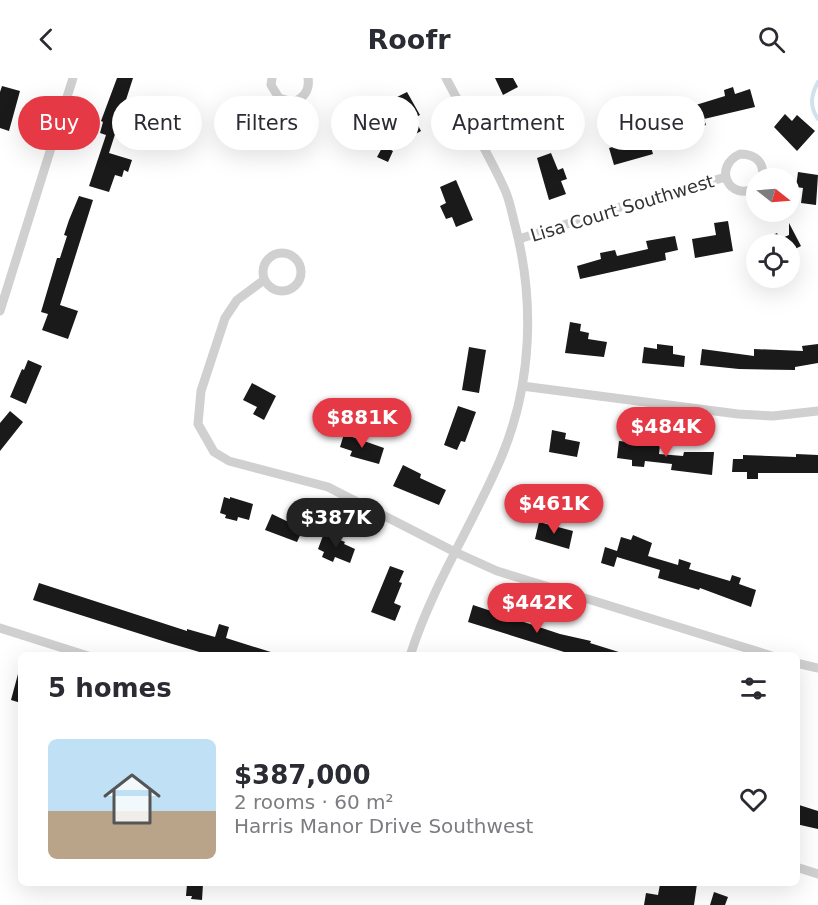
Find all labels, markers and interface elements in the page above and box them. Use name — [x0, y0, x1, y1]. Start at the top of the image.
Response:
icon: back — [30, 23, 63, 56]
icon: search — [755, 23, 788, 56]
text: Roofr — [368, 24, 450, 55]
chip: Buy — [18, 96, 100, 150]
chip: Rent — [112, 96, 202, 150]
chip: Filters — [214, 96, 319, 150]
chip: New — [331, 96, 419, 150]
chip: Apartment — [431, 96, 585, 150]
chip: House — [597, 96, 705, 150]
north arrow — [746, 168, 800, 222]
map controls — [746, 168, 800, 288]
street label: Lisa Court Southwest — [528, 170, 716, 246]
button: locate — [746, 234, 800, 288]
pin: $881K — [320, 398, 404, 449]
text: $881K — [326, 405, 398, 429]
pin: $484K — [624, 407, 708, 458]
text: $484K — [630, 414, 702, 438]
pin: $461K — [512, 484, 596, 535]
text: $461K — [518, 491, 590, 515]
pin: $387K — [294, 498, 378, 549]
text: $387K — [300, 505, 372, 529]
pin: $442K — [495, 583, 579, 634]
text: $442K — [501, 590, 573, 614]
icon: filters — [737, 672, 770, 705]
text: 5 homes — [48, 673, 172, 703]
text: $387,000 — [234, 760, 371, 790]
icon: home — [96, 763, 168, 835]
icon: heart — [737, 783, 770, 816]
text: 2 rooms · 60 m² — [234, 790, 394, 814]
text: Harris Manor Drive Southwest — [234, 814, 533, 838]

